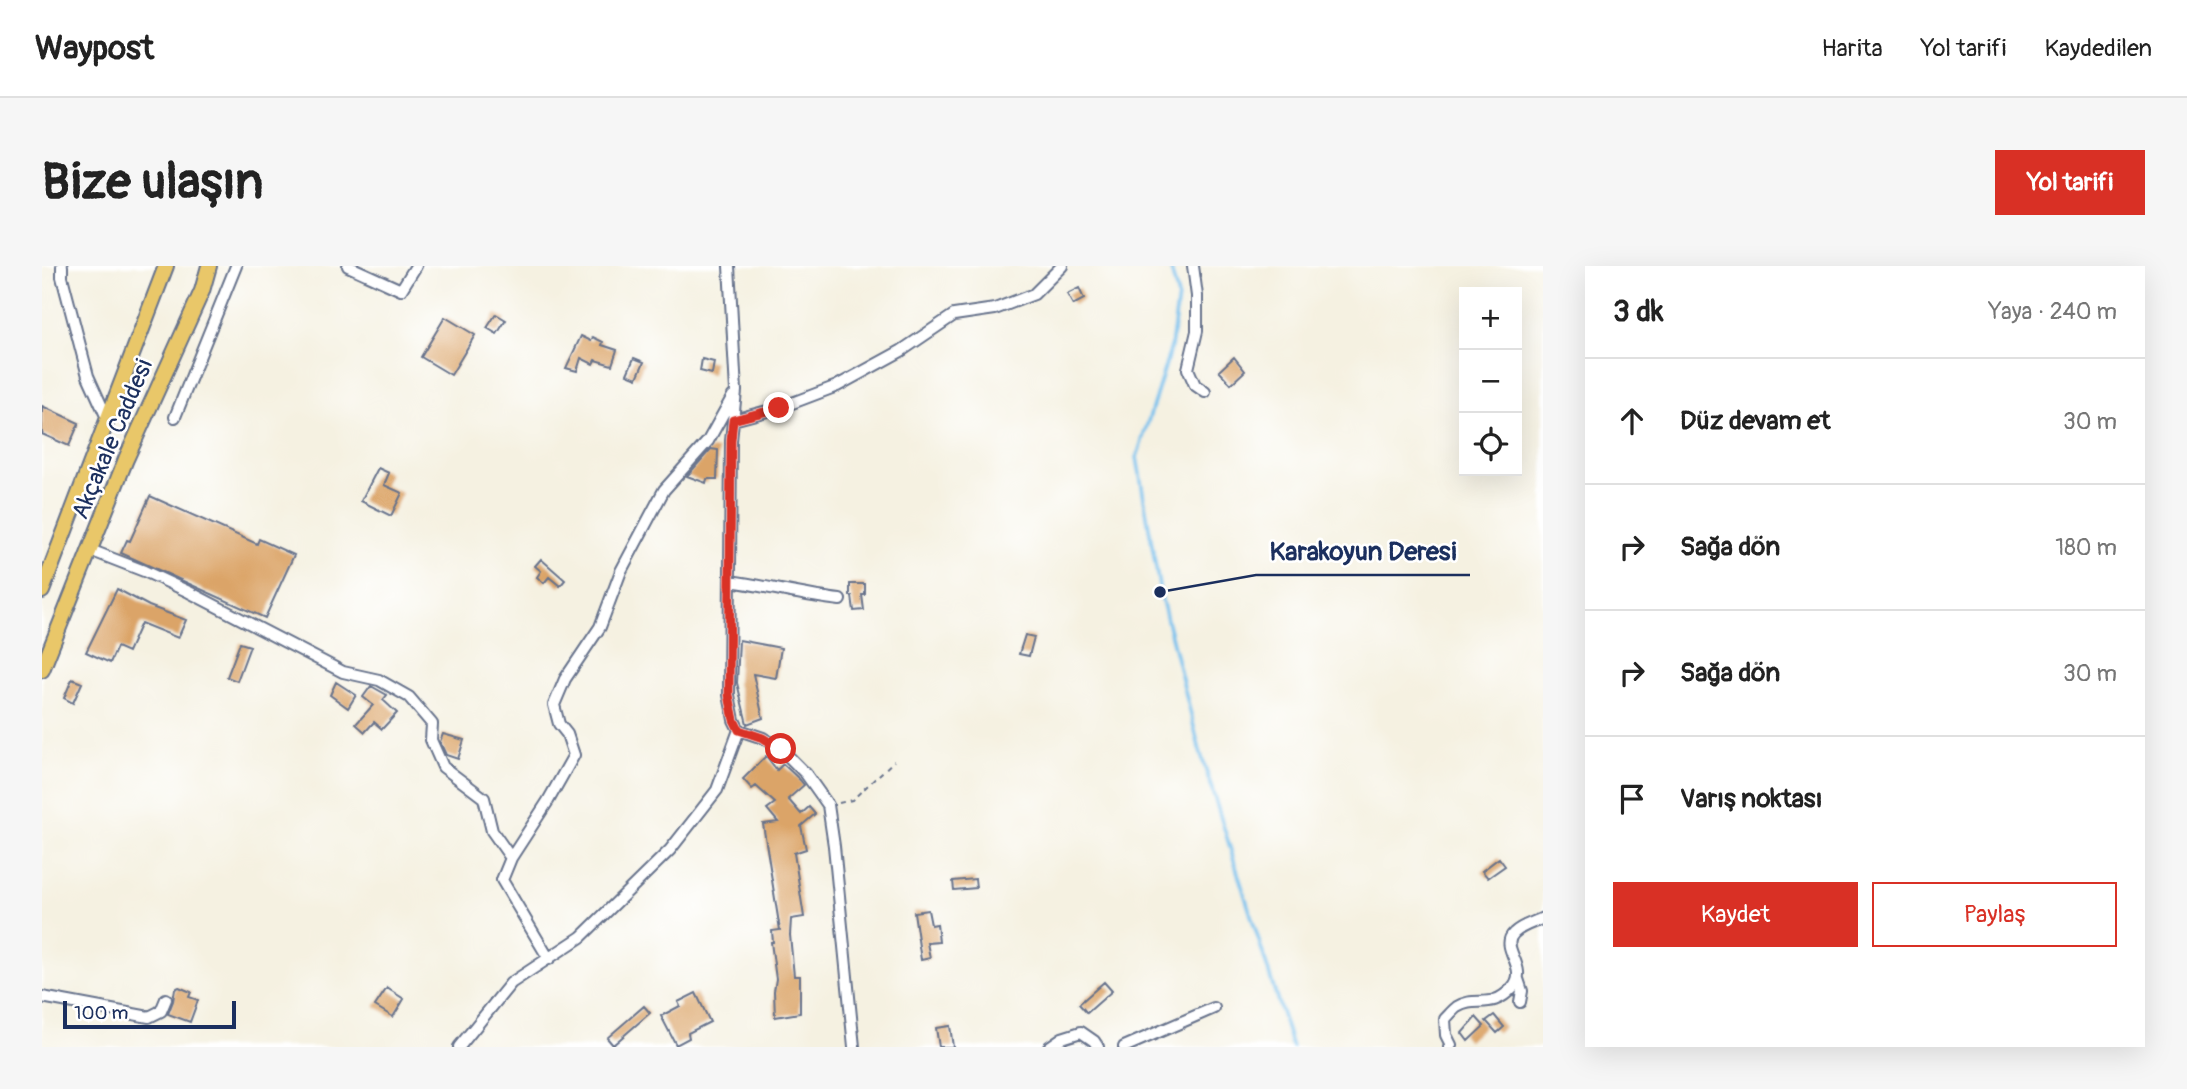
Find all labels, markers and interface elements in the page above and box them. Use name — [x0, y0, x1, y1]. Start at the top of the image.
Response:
text: Waypost — [35, 28, 154, 69]
text: Harita — [1821, 34, 1883, 63]
text: Yol tarifi — [1921, 34, 2006, 63]
text: Kaydedilen — [2044, 34, 2152, 63]
button: Yol tarifi — [1995, 150, 2145, 215]
text: Bize ulaşın — [42, 152, 263, 213]
map controls — [1459, 287, 1522, 476]
button: + — [1459, 287, 1522, 350]
text: 3 dk — [1613, 293, 1663, 330]
text: Yaya · 240 m — [1989, 297, 2117, 326]
button: − — [1459, 350, 1522, 413]
street label: Akçakale Caddesi — [66, 355, 159, 524]
route end — [763, 392, 794, 423]
icon: ahead — [1613, 402, 1651, 440]
text: Düz devam et — [1680, 405, 1831, 437]
text: 30 m — [2063, 407, 2117, 436]
button: locate — [1459, 413, 1522, 476]
callout: Karakoyun Deresi — [1256, 528, 1470, 575]
icon: right — [1613, 528, 1651, 566]
text: Sağa dön — [1680, 531, 1780, 563]
text: 180 m — [2055, 533, 2117, 562]
text: Karakoyun Deresi — [1270, 536, 1456, 568]
icon: right — [1613, 654, 1651, 692]
text: Sağa dön — [1680, 657, 1780, 689]
text: 30 m — [2063, 659, 2117, 688]
route start — [765, 733, 796, 764]
icon: arrive — [1613, 780, 1651, 818]
text: Varış noktası — [1680, 783, 1822, 815]
button: Kaydet — [1613, 882, 1858, 947]
button: Paylaş — [1872, 882, 2117, 947]
scale bar — [63, 998, 236, 1030]
text: 100 m — [74, 1001, 128, 1025]

